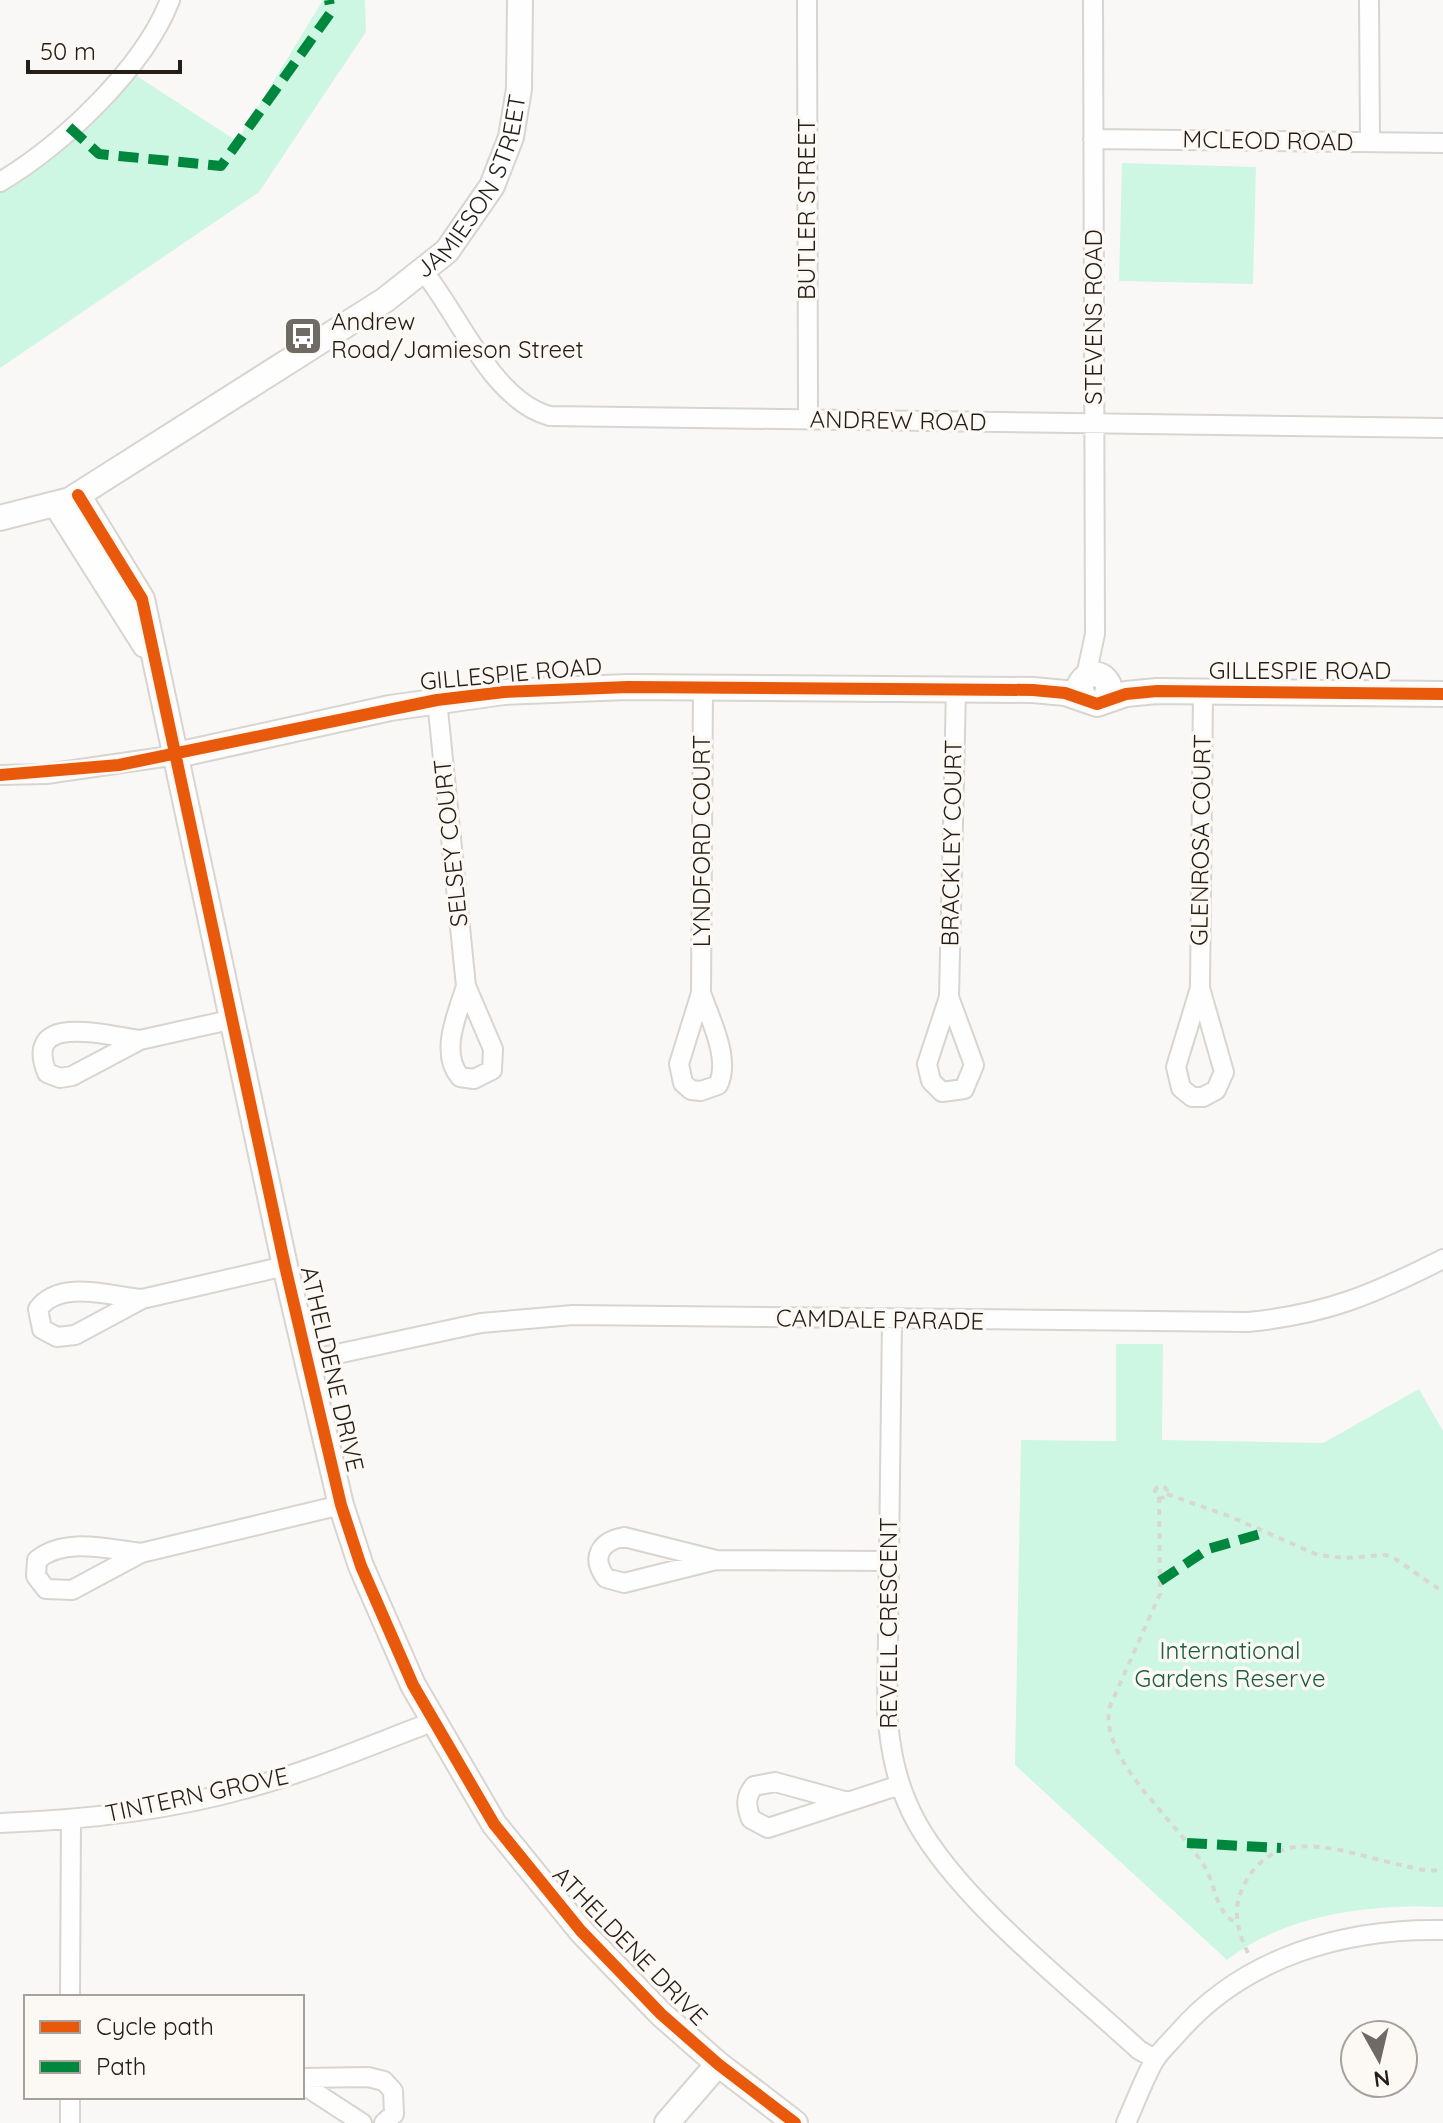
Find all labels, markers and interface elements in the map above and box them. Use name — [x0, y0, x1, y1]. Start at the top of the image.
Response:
scale bar — [28, 24, 180, 74]
text: 50 m — [40, 36, 96, 66]
street label: JAMIESON STREET — [409, 92, 532, 284]
street label: BUTLER STREET — [791, 118, 821, 300]
street label: MCLEOD ROAD — [1182, 124, 1354, 156]
street label: STEVENS ROAD — [1078, 229, 1108, 405]
place label: Andrew Road/Jamieson Street — [331, 306, 584, 364]
bus stop icon: Andrew Road/Jamieson Street — [282, 315, 324, 357]
street label: ANDREW ROAD — [809, 403, 987, 437]
street label: GILLESPIE ROAD — [419, 650, 603, 696]
street label: GILLESPIE ROAD — [1209, 655, 1391, 685]
street label: GLENROSA COURT — [1183, 734, 1217, 946]
street label: LYNDFORD COURT — [686, 735, 716, 947]
street label: BRACKLEY COURT — [934, 739, 968, 947]
street label: SELSEY COURT — [426, 758, 474, 928]
street label: ATHELDENE DRIVE — [295, 1263, 371, 1474]
street label: CAMDALE PARADE — [776, 1302, 984, 1336]
street label: REVELL CRESCENT — [873, 1517, 903, 1729]
park label: International Gardens Reserve — [1135, 1635, 1325, 1693]
street label: TINTERN GROVE — [102, 1760, 291, 1828]
street label: ATHELDENE DRIVE — [547, 1859, 714, 2031]
legend — [24, 1995, 304, 2099]
text: Cycle path — [96, 2011, 214, 2041]
north arrow — [1339, 2019, 1419, 2099]
text: Path — [96, 2051, 147, 2081]
text: N — [1372, 2064, 1392, 2094]

